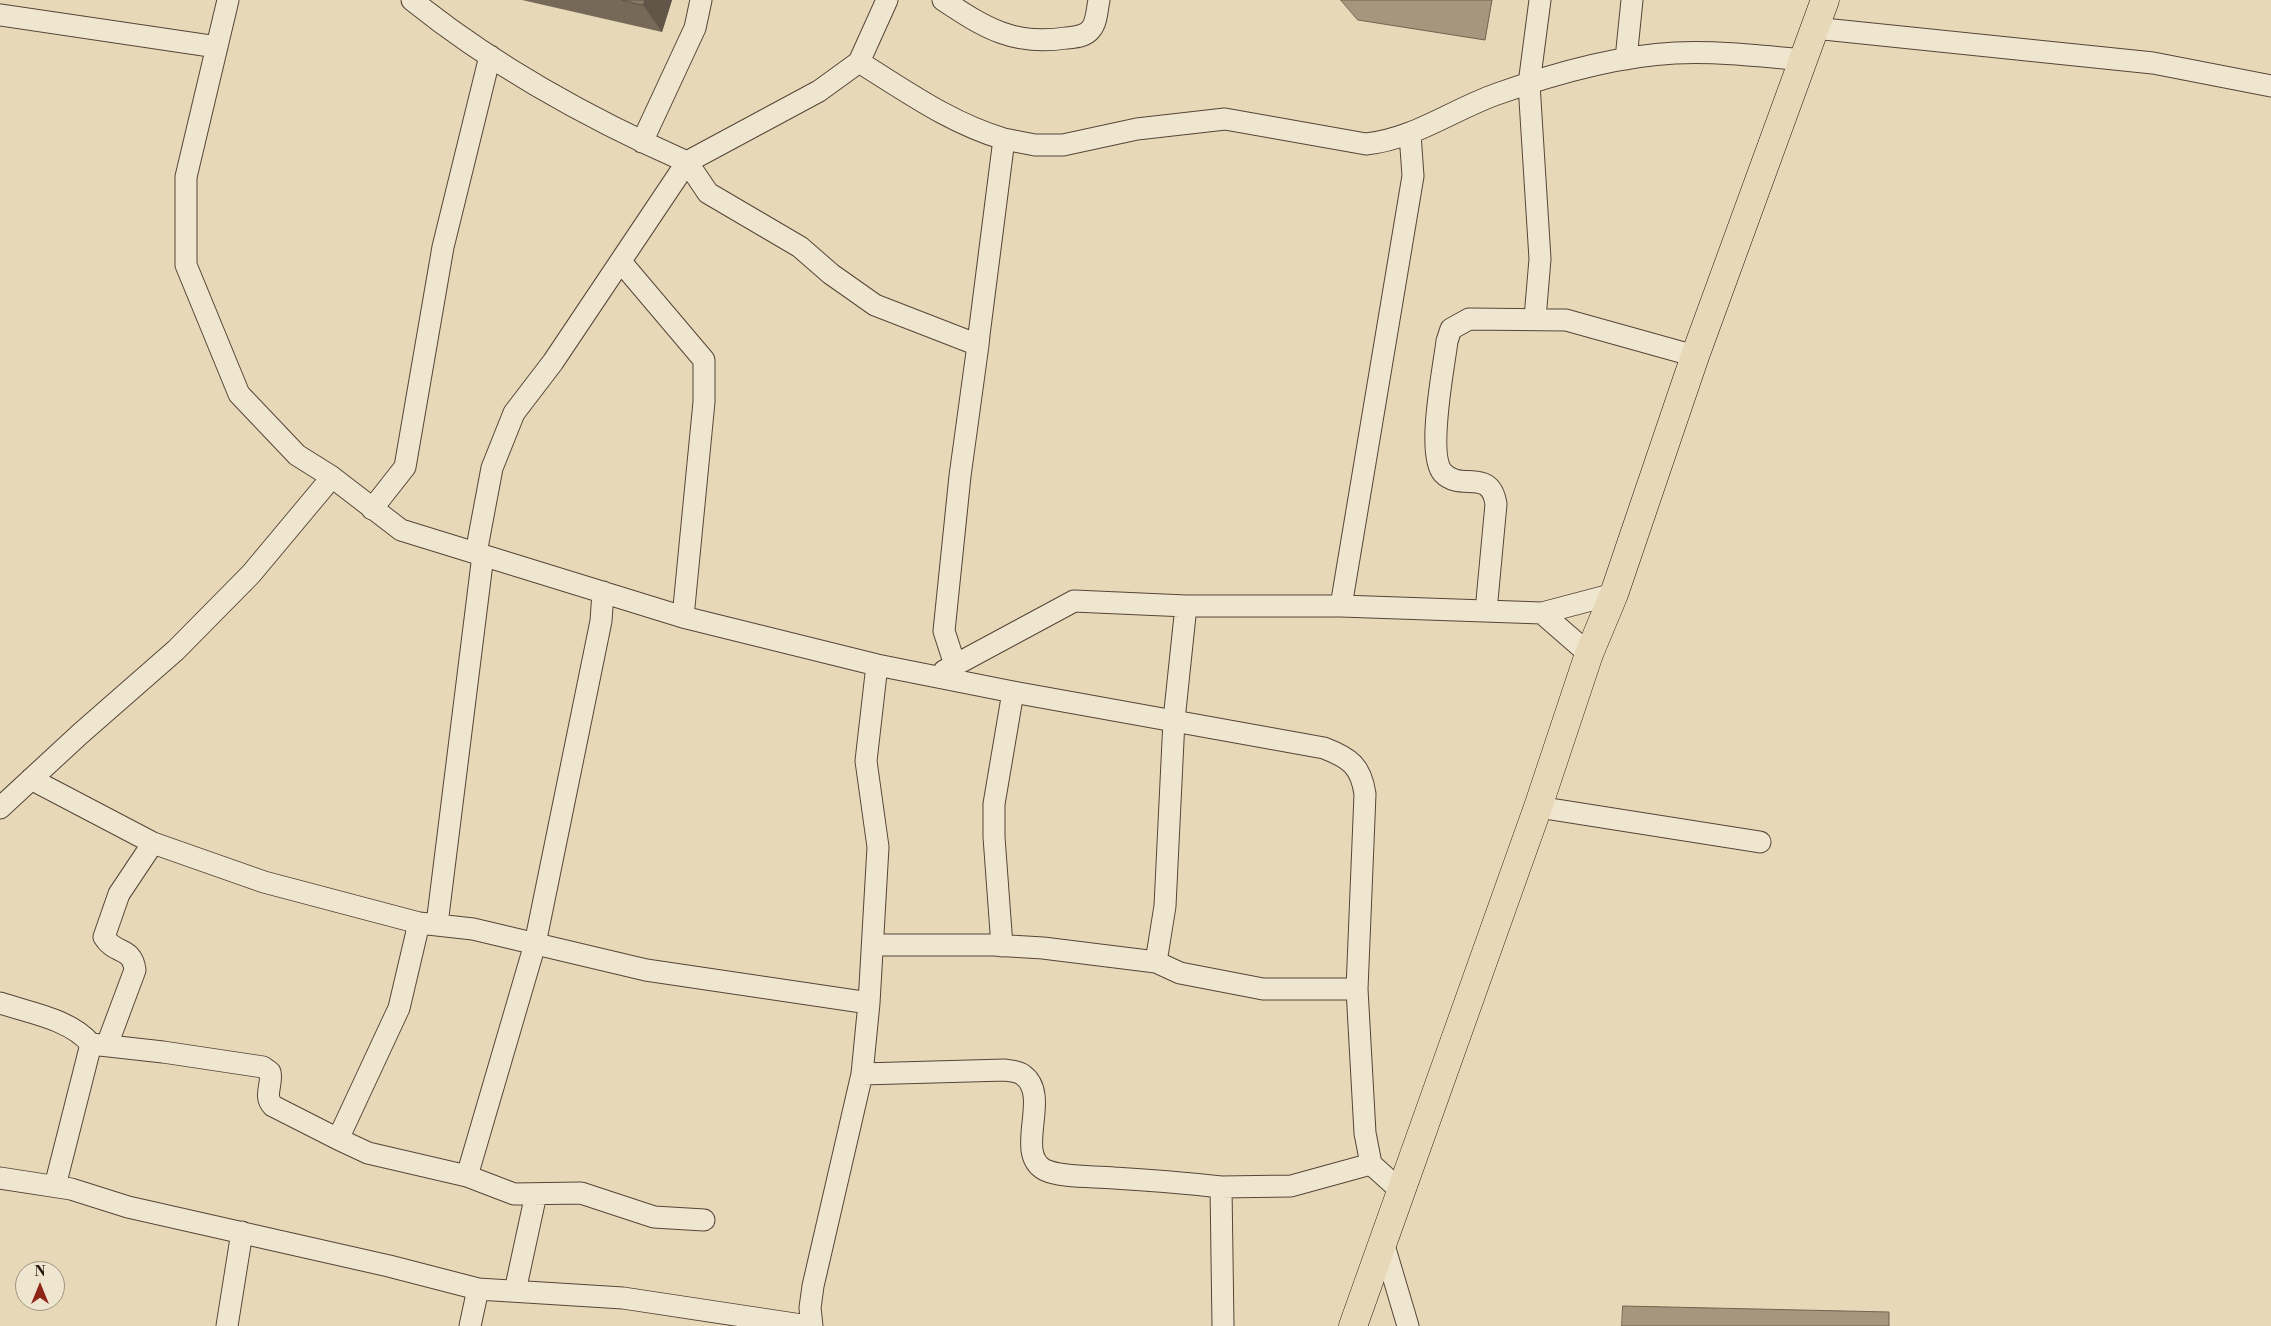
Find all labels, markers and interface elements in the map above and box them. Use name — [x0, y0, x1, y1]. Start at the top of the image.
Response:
north arrow — [15, 1261, 65, 1311]
text: N — [34, 1263, 46, 1281]

